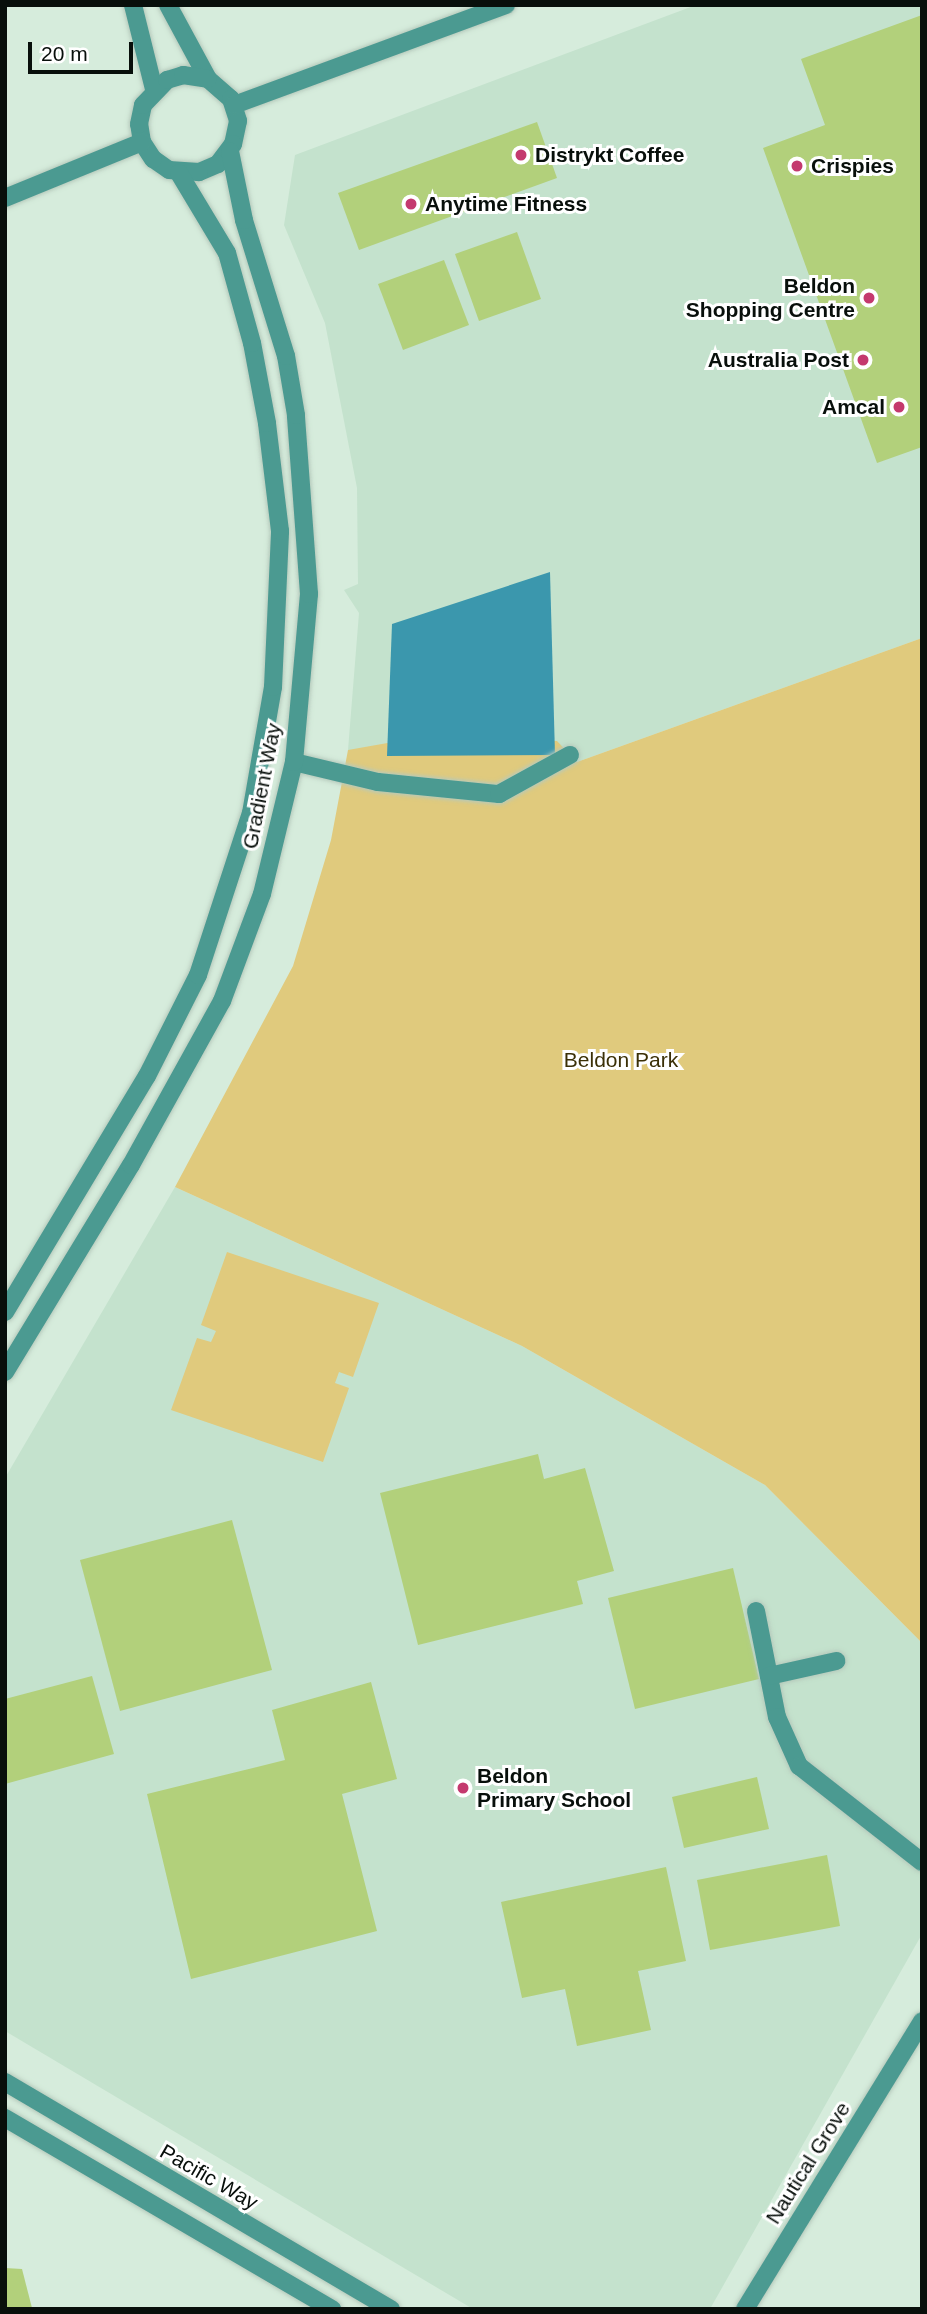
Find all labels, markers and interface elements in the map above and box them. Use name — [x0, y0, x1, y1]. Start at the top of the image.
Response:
scale bar — [32, 28, 136, 72]
text: 20 m — [41, 42, 88, 65]
place label: Distrykt Coffee — [535, 142, 684, 168]
marker: Distrykt Coffee — [513, 147, 529, 163]
place label: Crispies — [811, 153, 894, 179]
marker: Crispies — [789, 158, 805, 174]
place label: Anytime Fitness — [425, 191, 587, 217]
marker: Anytime Fitness — [403, 196, 419, 212]
place label: Beldon Shopping Centre — [686, 273, 855, 323]
marker: Beldon Shopping Centre — [861, 290, 877, 306]
place label: Australia Post — [708, 347, 849, 373]
marker: Australia Post — [855, 352, 871, 368]
place label: Amcal — [822, 394, 885, 420]
marker: Amcal — [891, 399, 907, 415]
street label: Gradient Way — [237, 721, 287, 851]
park label: Beldon Park — [564, 1047, 678, 1073]
place label: Beldon Primary School — [477, 1763, 631, 1813]
marker: Beldon Primary School — [455, 1780, 471, 1796]
street label: Nautical Grove — [761, 2097, 855, 2229]
street label: Pacific Way — [156, 2139, 262, 2215]

